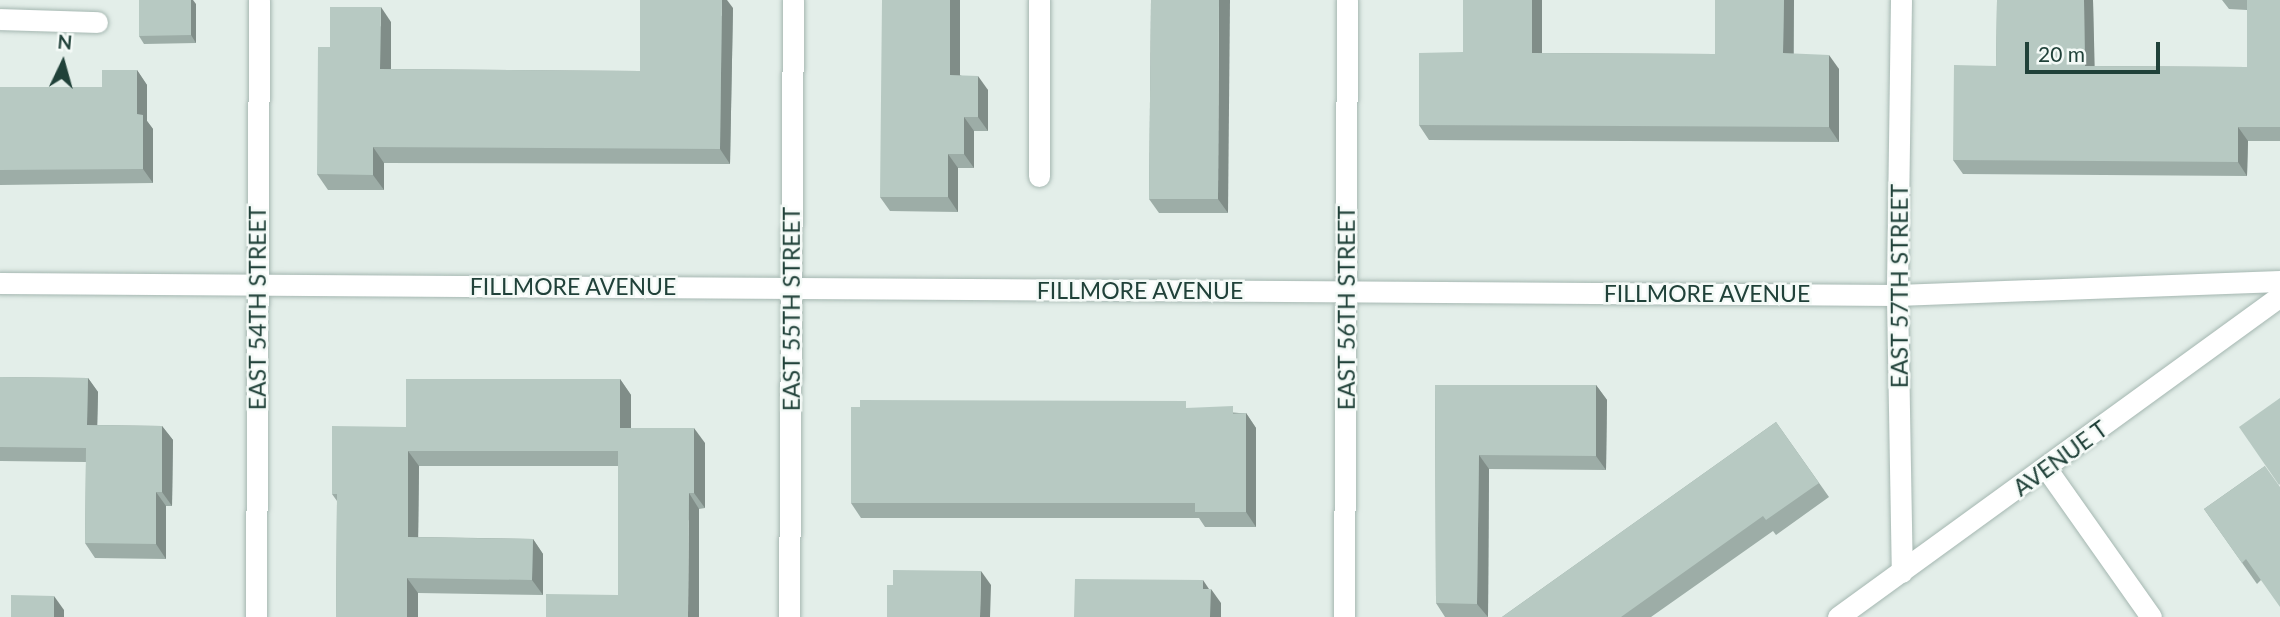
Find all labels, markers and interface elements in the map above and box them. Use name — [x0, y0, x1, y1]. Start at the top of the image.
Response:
north arrow — [28, 28, 98, 98]
scale bar — [2028, 28, 2163, 72]
text: N — [57, 29, 73, 54]
text: 20 m — [2038, 41, 2085, 66]
street label: EAST 57TH STREET — [1885, 183, 1913, 389]
street label: EAST 54TH STREET — [243, 205, 271, 411]
street label: EAST 56TH STREET — [1332, 205, 1360, 411]
street label: EAST 55TH STREET — [777, 206, 805, 412]
street label: FILLMORE AVENUE — [469, 272, 677, 300]
street label: FILLMORE AVENUE — [1036, 276, 1244, 304]
street label: FILLMORE AVENUE — [1603, 279, 1811, 307]
street label: AVENUE T — [2007, 414, 2113, 502]

